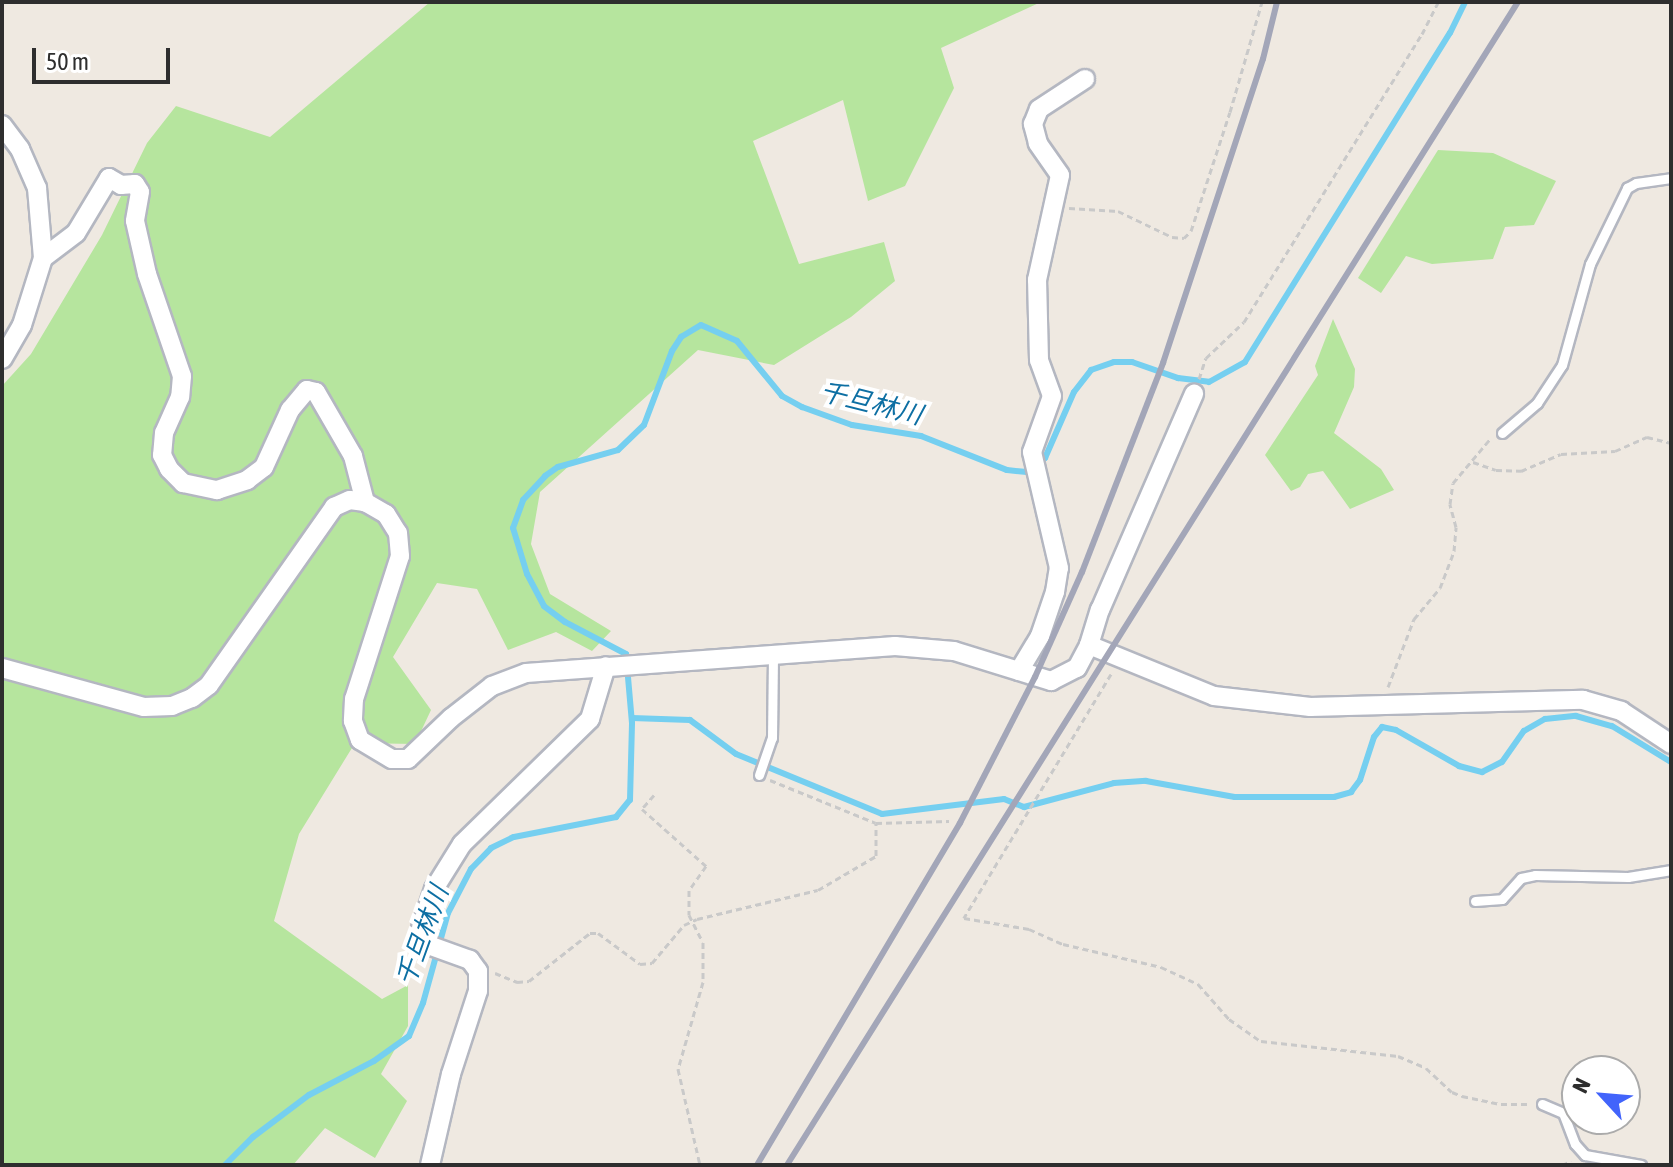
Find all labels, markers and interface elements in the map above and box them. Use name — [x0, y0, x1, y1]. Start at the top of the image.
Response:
scale bar — [36, 32, 174, 82]
text: 50 m — [46, 48, 89, 75]
water label: 千旦林川 — [817, 376, 925, 432]
water label: 千旦林川 — [391, 882, 455, 990]
north arrow — [1561, 1055, 1641, 1135]
text: N — [1567, 1074, 1596, 1097]

